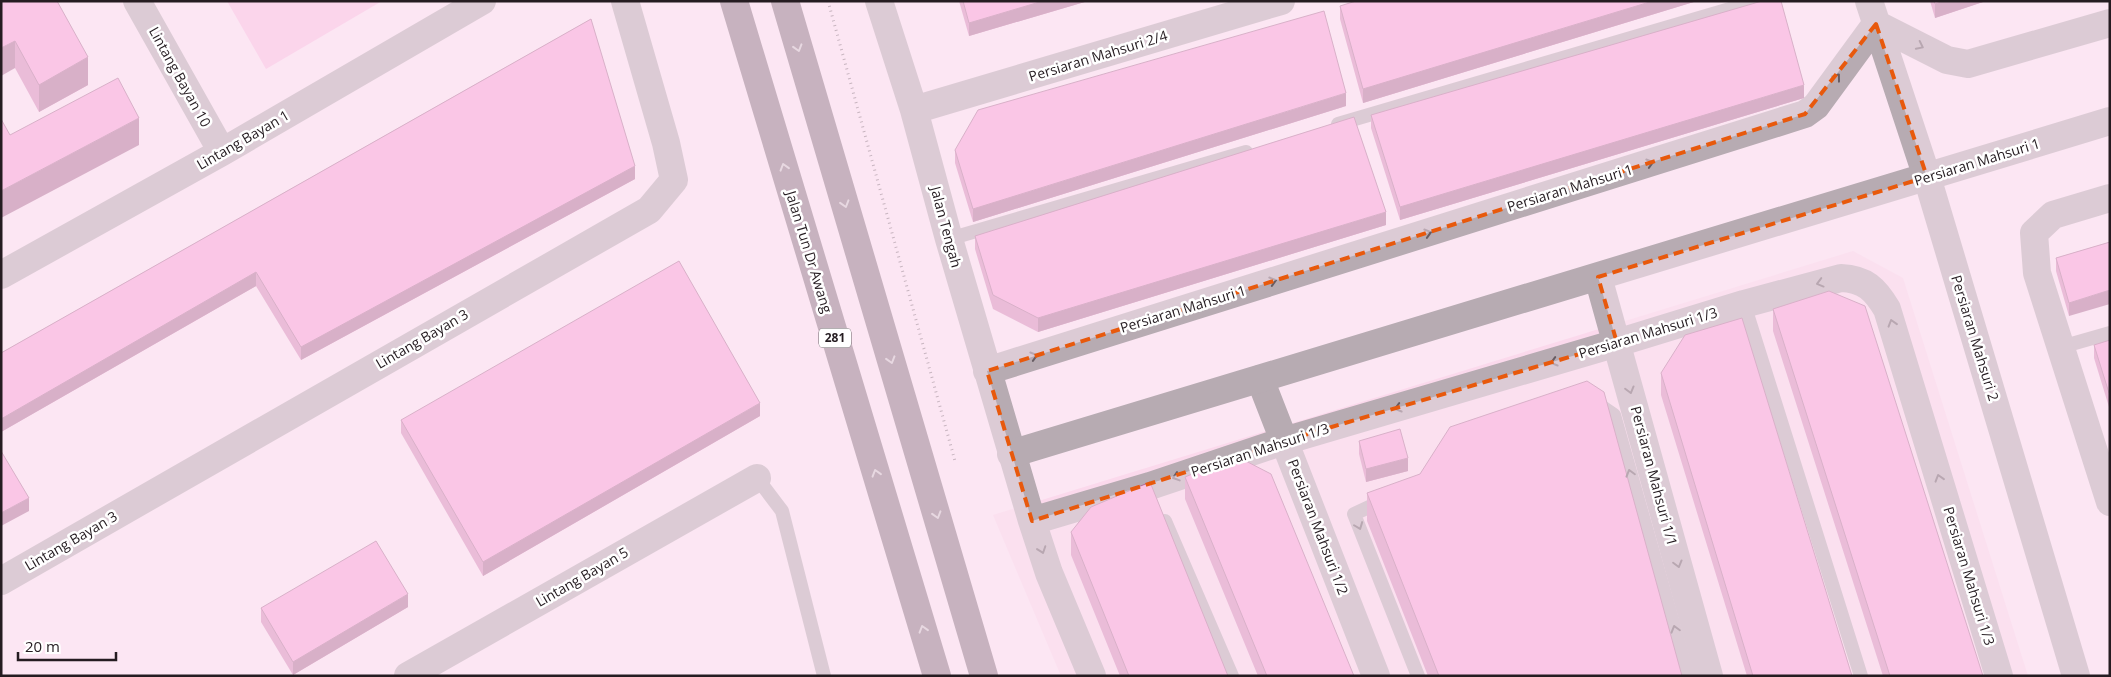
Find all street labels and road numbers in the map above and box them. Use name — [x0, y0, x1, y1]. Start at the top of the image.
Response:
street label: Lintang Bayan 10 — [145, 23, 216, 130]
street label: Persiaran Mahsuri 2/4 — [1026, 25, 1169, 86]
street label: Lintang Bayan 1 — [193, 105, 292, 174]
street label: Persiaran Mahsuri 1 — [1912, 133, 2042, 190]
street label: Persiaran Mahsuri 1 — [1505, 159, 1635, 216]
street label: Jalan Tengah — [926, 182, 966, 270]
street label: Jalan Tun Dr Awang — [781, 187, 837, 316]
street label: Persiaran Mahsuri 2 — [1947, 273, 2004, 403]
street label: Persiaran Mahsuri 1 — [1118, 280, 1248, 337]
street label: Persiaran Mahsuri 1/3 — [1576, 302, 1719, 363]
street label: Lintang Bayan 3 — [372, 304, 471, 373]
road number: 281 — [819, 328, 851, 348]
street label: Persiaran Mahsuri 1/1 — [1627, 404, 1682, 548]
street label: Persiaran Mahsuri 1/3 — [1188, 418, 1331, 481]
street label: Persiaran Mahsuri 1/2 — [1284, 456, 1353, 597]
street label: Persiaran Mahsuri 1/3 — [1939, 504, 2000, 647]
street label: Lintang Bayan 3 — [21, 506, 120, 575]
street label: Lintang Bayan 5 — [532, 542, 631, 611]

